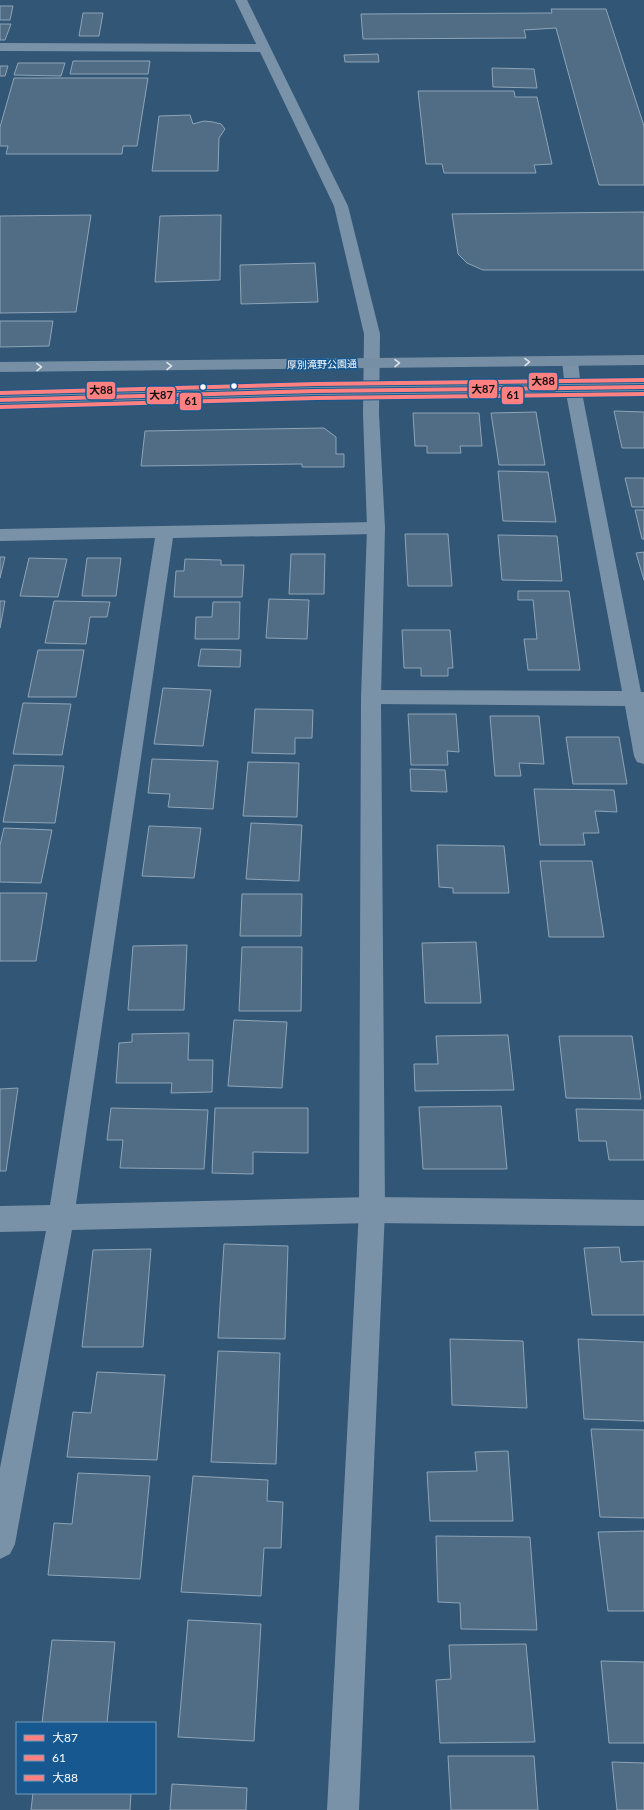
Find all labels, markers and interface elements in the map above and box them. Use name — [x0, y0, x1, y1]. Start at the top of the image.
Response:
street label: 厚別滝野公園通 — [287, 357, 357, 371]
one-way arrow — [524, 358, 530, 366]
one-way arrow — [394, 359, 400, 367]
one-way arrow — [166, 362, 172, 370]
one-way arrow — [36, 363, 42, 371]
line badge: 大88 — [528, 372, 558, 391]
text: 大88 — [531, 374, 555, 387]
line badge: 大87 — [468, 379, 498, 399]
line badge: 大88 — [86, 381, 116, 400]
unlabelled marker — [229, 381, 239, 391]
unlabelled marker — [198, 382, 208, 392]
text: 大87 — [471, 382, 495, 395]
text: 大88 — [89, 383, 113, 396]
line badge: 大87 — [146, 386, 176, 405]
line badge: 61 — [501, 386, 524, 405]
text: 大87 — [149, 388, 173, 401]
text: 61 — [507, 388, 519, 401]
line badge: 61 — [179, 392, 202, 411]
text: 61 — [185, 394, 197, 407]
legend — [16, 1722, 156, 1794]
text: 大87 — [52, 1730, 78, 1745]
text: 61 — [52, 1750, 66, 1765]
text: 大88 — [52, 1770, 78, 1785]

